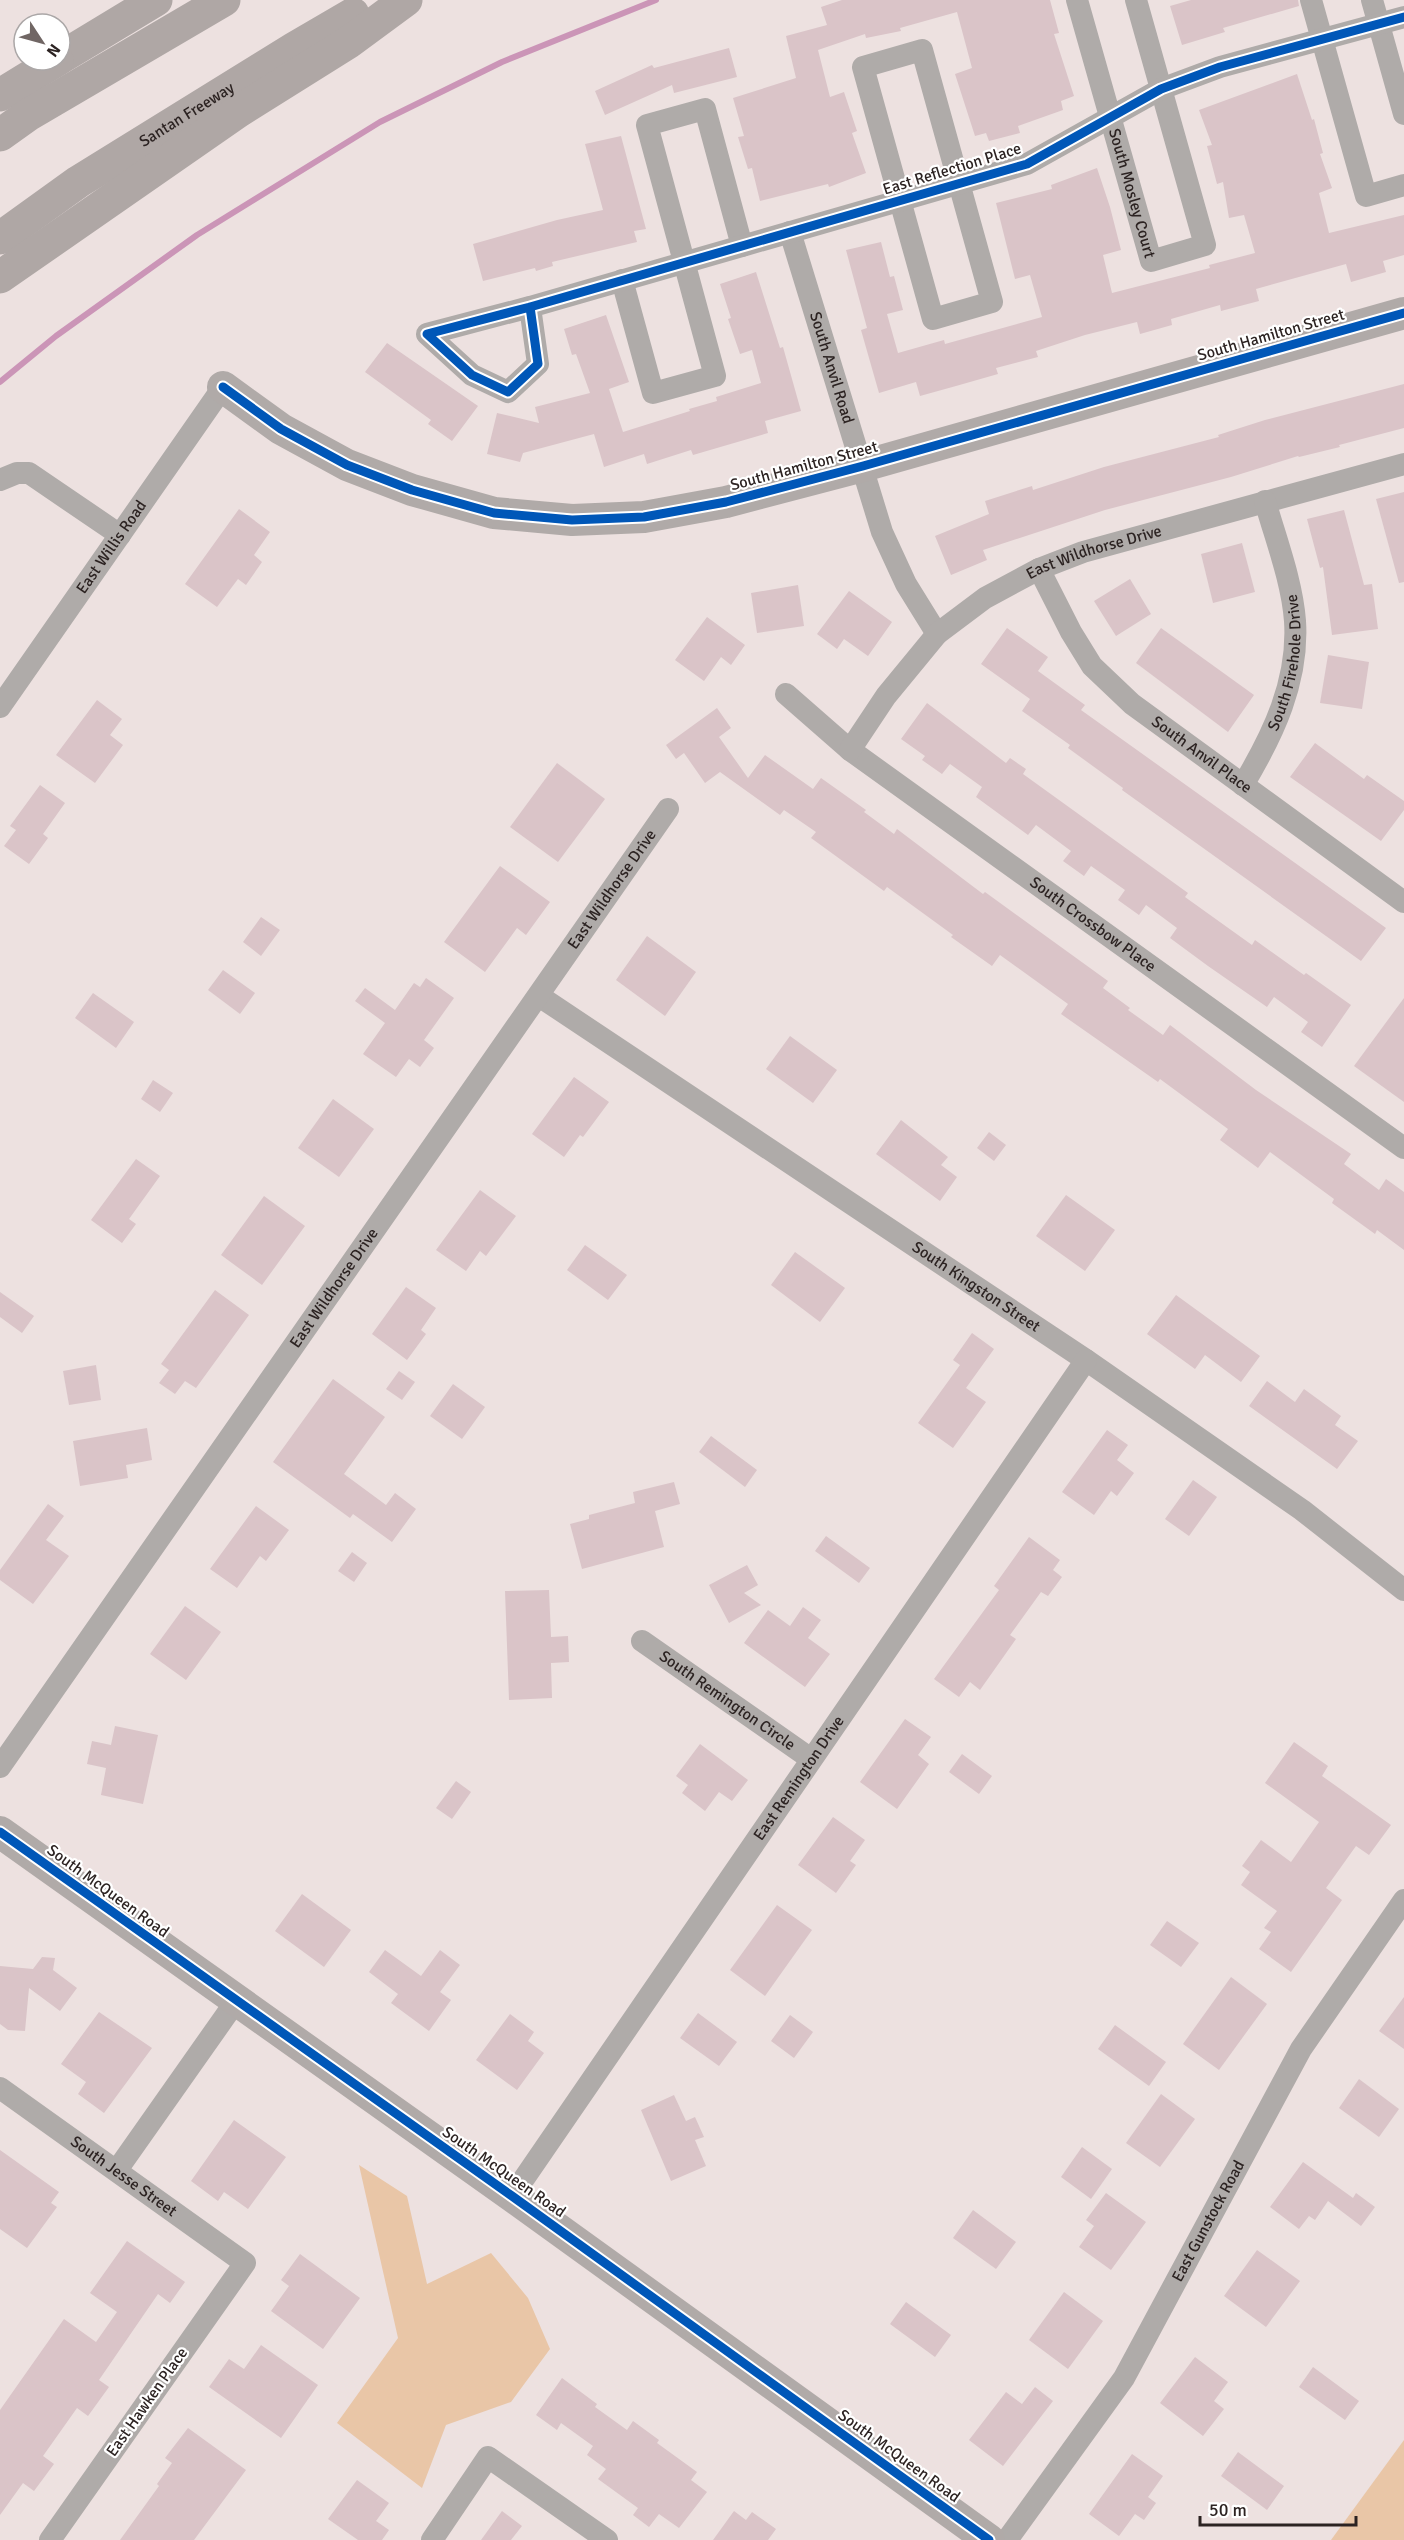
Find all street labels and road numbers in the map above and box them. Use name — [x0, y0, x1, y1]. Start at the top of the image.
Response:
street label: Santan Freeway — [136, 77, 238, 152]
street label: South Mosley Court — [1104, 126, 1160, 261]
street label: East Reflection Place — [880, 138, 1024, 200]
street label: South Hamilton Street — [1195, 304, 1347, 366]
street label: South Anvil Road — [805, 309, 858, 426]
street label: South Hamilton Street — [728, 437, 880, 495]
street label: East Willis Road — [72, 496, 151, 598]
street label: East Wildhorse Drive — [1023, 521, 1164, 584]
street label: South Firehole Drive — [1263, 593, 1305, 734]
street label: South Anvil Place — [1148, 712, 1256, 798]
street label: East Wildhorse Drive — [563, 826, 661, 953]
street label: South Crossbow Place — [1026, 872, 1160, 976]
street label: East Wildhorse Drive — [285, 1224, 383, 1352]
street label: South Kingston Street — [908, 1237, 1044, 1337]
street label: South Remington Circle — [655, 1646, 799, 1755]
street label: East Remington Drive — [749, 1712, 849, 1844]
street label: South McQueen Road — [43, 1840, 173, 1942]
street label: South McQueen Road — [439, 2122, 569, 2222]
street label: South Jesse Street — [66, 2131, 181, 2221]
street label: East Gunstock Road — [1168, 2157, 1249, 2285]
street label: East Hawken Place — [102, 2344, 192, 2460]
street label: South McQueen Road — [834, 2405, 964, 2507]

